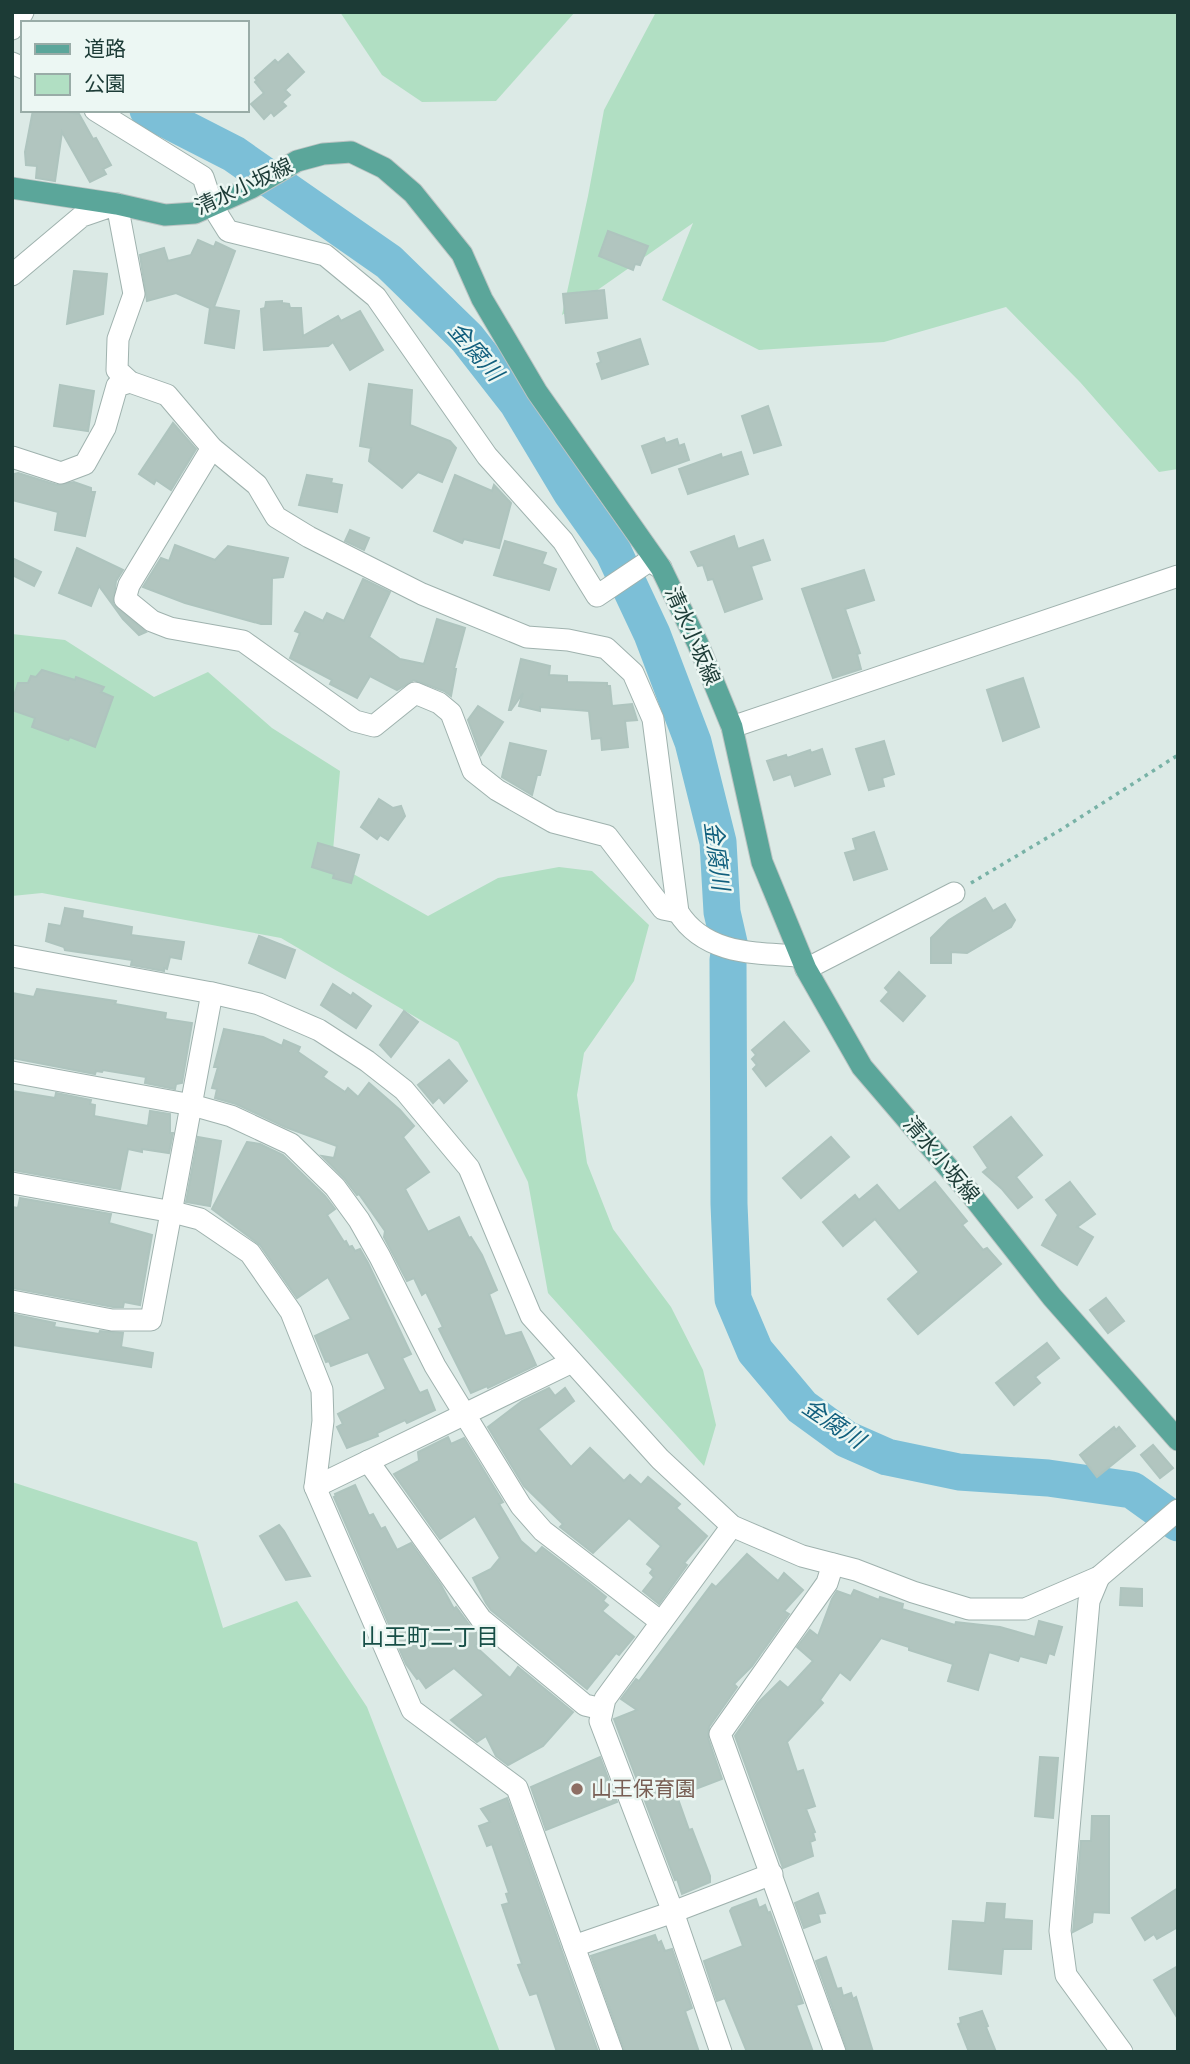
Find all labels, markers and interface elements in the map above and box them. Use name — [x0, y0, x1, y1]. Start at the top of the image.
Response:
legend — [21, 21, 248, 112]
text: 道路 — [84, 37, 126, 62]
text: 公園 — [84, 72, 126, 97]
street label: 清水小坂線 — [191, 153, 297, 221]
water label: 金腐川 — [442, 317, 510, 389]
street label: 清水小坂線 — [659, 583, 725, 689]
water label: 金腐川 — [698, 820, 734, 895]
street label: 清水小坂線 — [898, 1112, 984, 1208]
water label: 金腐川 — [797, 1393, 872, 1457]
district label: 山王町二丁目 — [361, 1624, 499, 1652]
place label: 山王保育園 — [591, 1777, 696, 1802]
marker: 山王保育園 — [569, 1781, 585, 1797]

